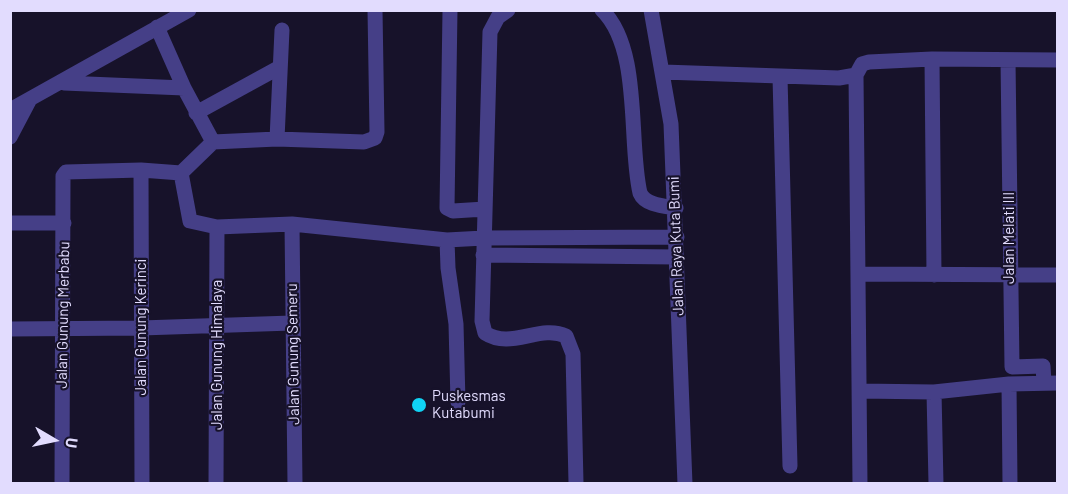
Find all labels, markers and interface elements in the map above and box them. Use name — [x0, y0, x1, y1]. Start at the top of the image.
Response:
street label: Jalan Raya Kuta Bumi — [665, 176, 687, 316]
street label: Jalan Melati III — [1000, 192, 1018, 284]
street label: Jalan Gunung Merbabu — [53, 241, 73, 389]
street label: Jalan Gunung Kerinci — [132, 259, 150, 395]
street label: Jalan Gunung Himalaya — [208, 280, 226, 430]
street label: Jalan Gunung Semeru — [283, 283, 303, 425]
place label: Puskesmas Kutabumi — [432, 387, 506, 422]
marker: Puskesmas Kutabumi — [410, 396, 428, 414]
north arrow — [24, 410, 84, 470]
text: U — [62, 436, 82, 449]

